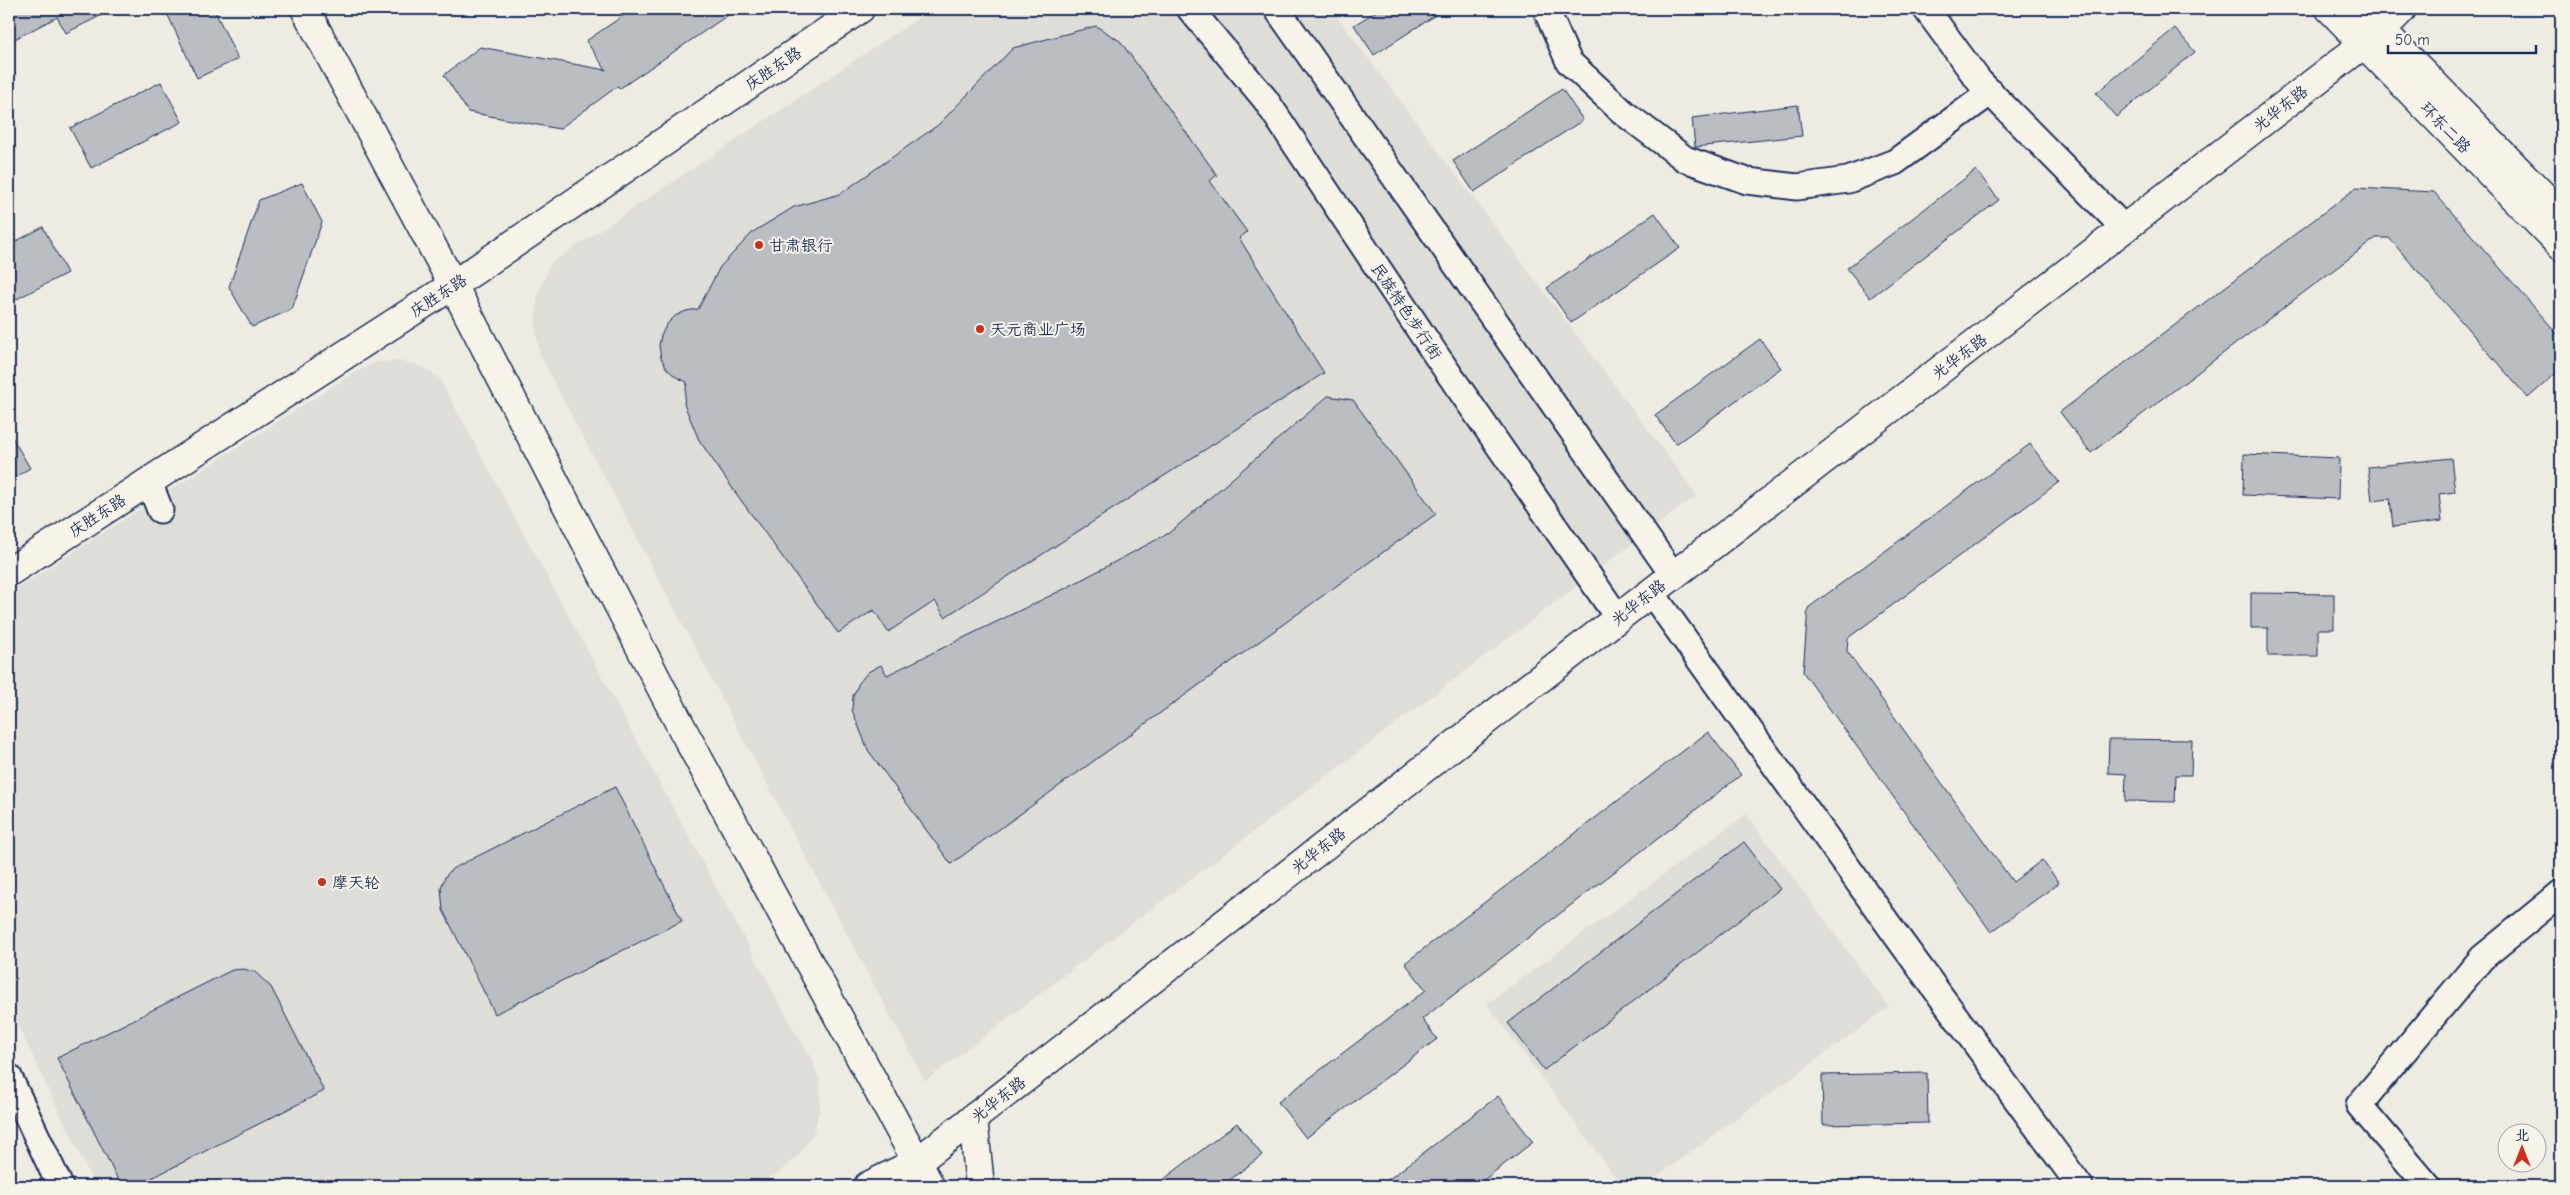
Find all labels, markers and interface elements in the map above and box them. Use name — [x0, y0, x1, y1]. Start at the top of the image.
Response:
scale bar — [2388, 22, 2535, 54]
text: 50 m — [2395, 31, 2430, 49]
street label: 庆胜东路 — [742, 43, 805, 94]
street label: 光华东路 — [2250, 82, 2311, 136]
street label: 环东二路 — [2417, 98, 2474, 157]
place label: 甘肃银行 — [769, 237, 833, 255]
marker: 甘肃银行 — [753, 239, 765, 251]
street label: 民族特色步行街 — [1367, 260, 1445, 363]
street label: 庆胜东路 — [407, 271, 470, 321]
place label: 天元商业广场 — [990, 321, 1086, 339]
marker: 天元商业广场 — [974, 323, 986, 335]
street label: 光华东路 — [1929, 330, 1991, 383]
street label: 庆胜东路 — [66, 491, 129, 541]
street label: 光华东路 — [1608, 576, 1669, 630]
street label: 光华东路 — [1288, 824, 1349, 878]
place label: 摩天轮 — [332, 874, 380, 892]
marker: 摩天轮 — [316, 876, 328, 888]
street label: 光华东路 — [968, 1073, 1029, 1127]
north arrow — [2498, 1122, 2548, 1172]
text: 北 — [2515, 1127, 2529, 1144]

